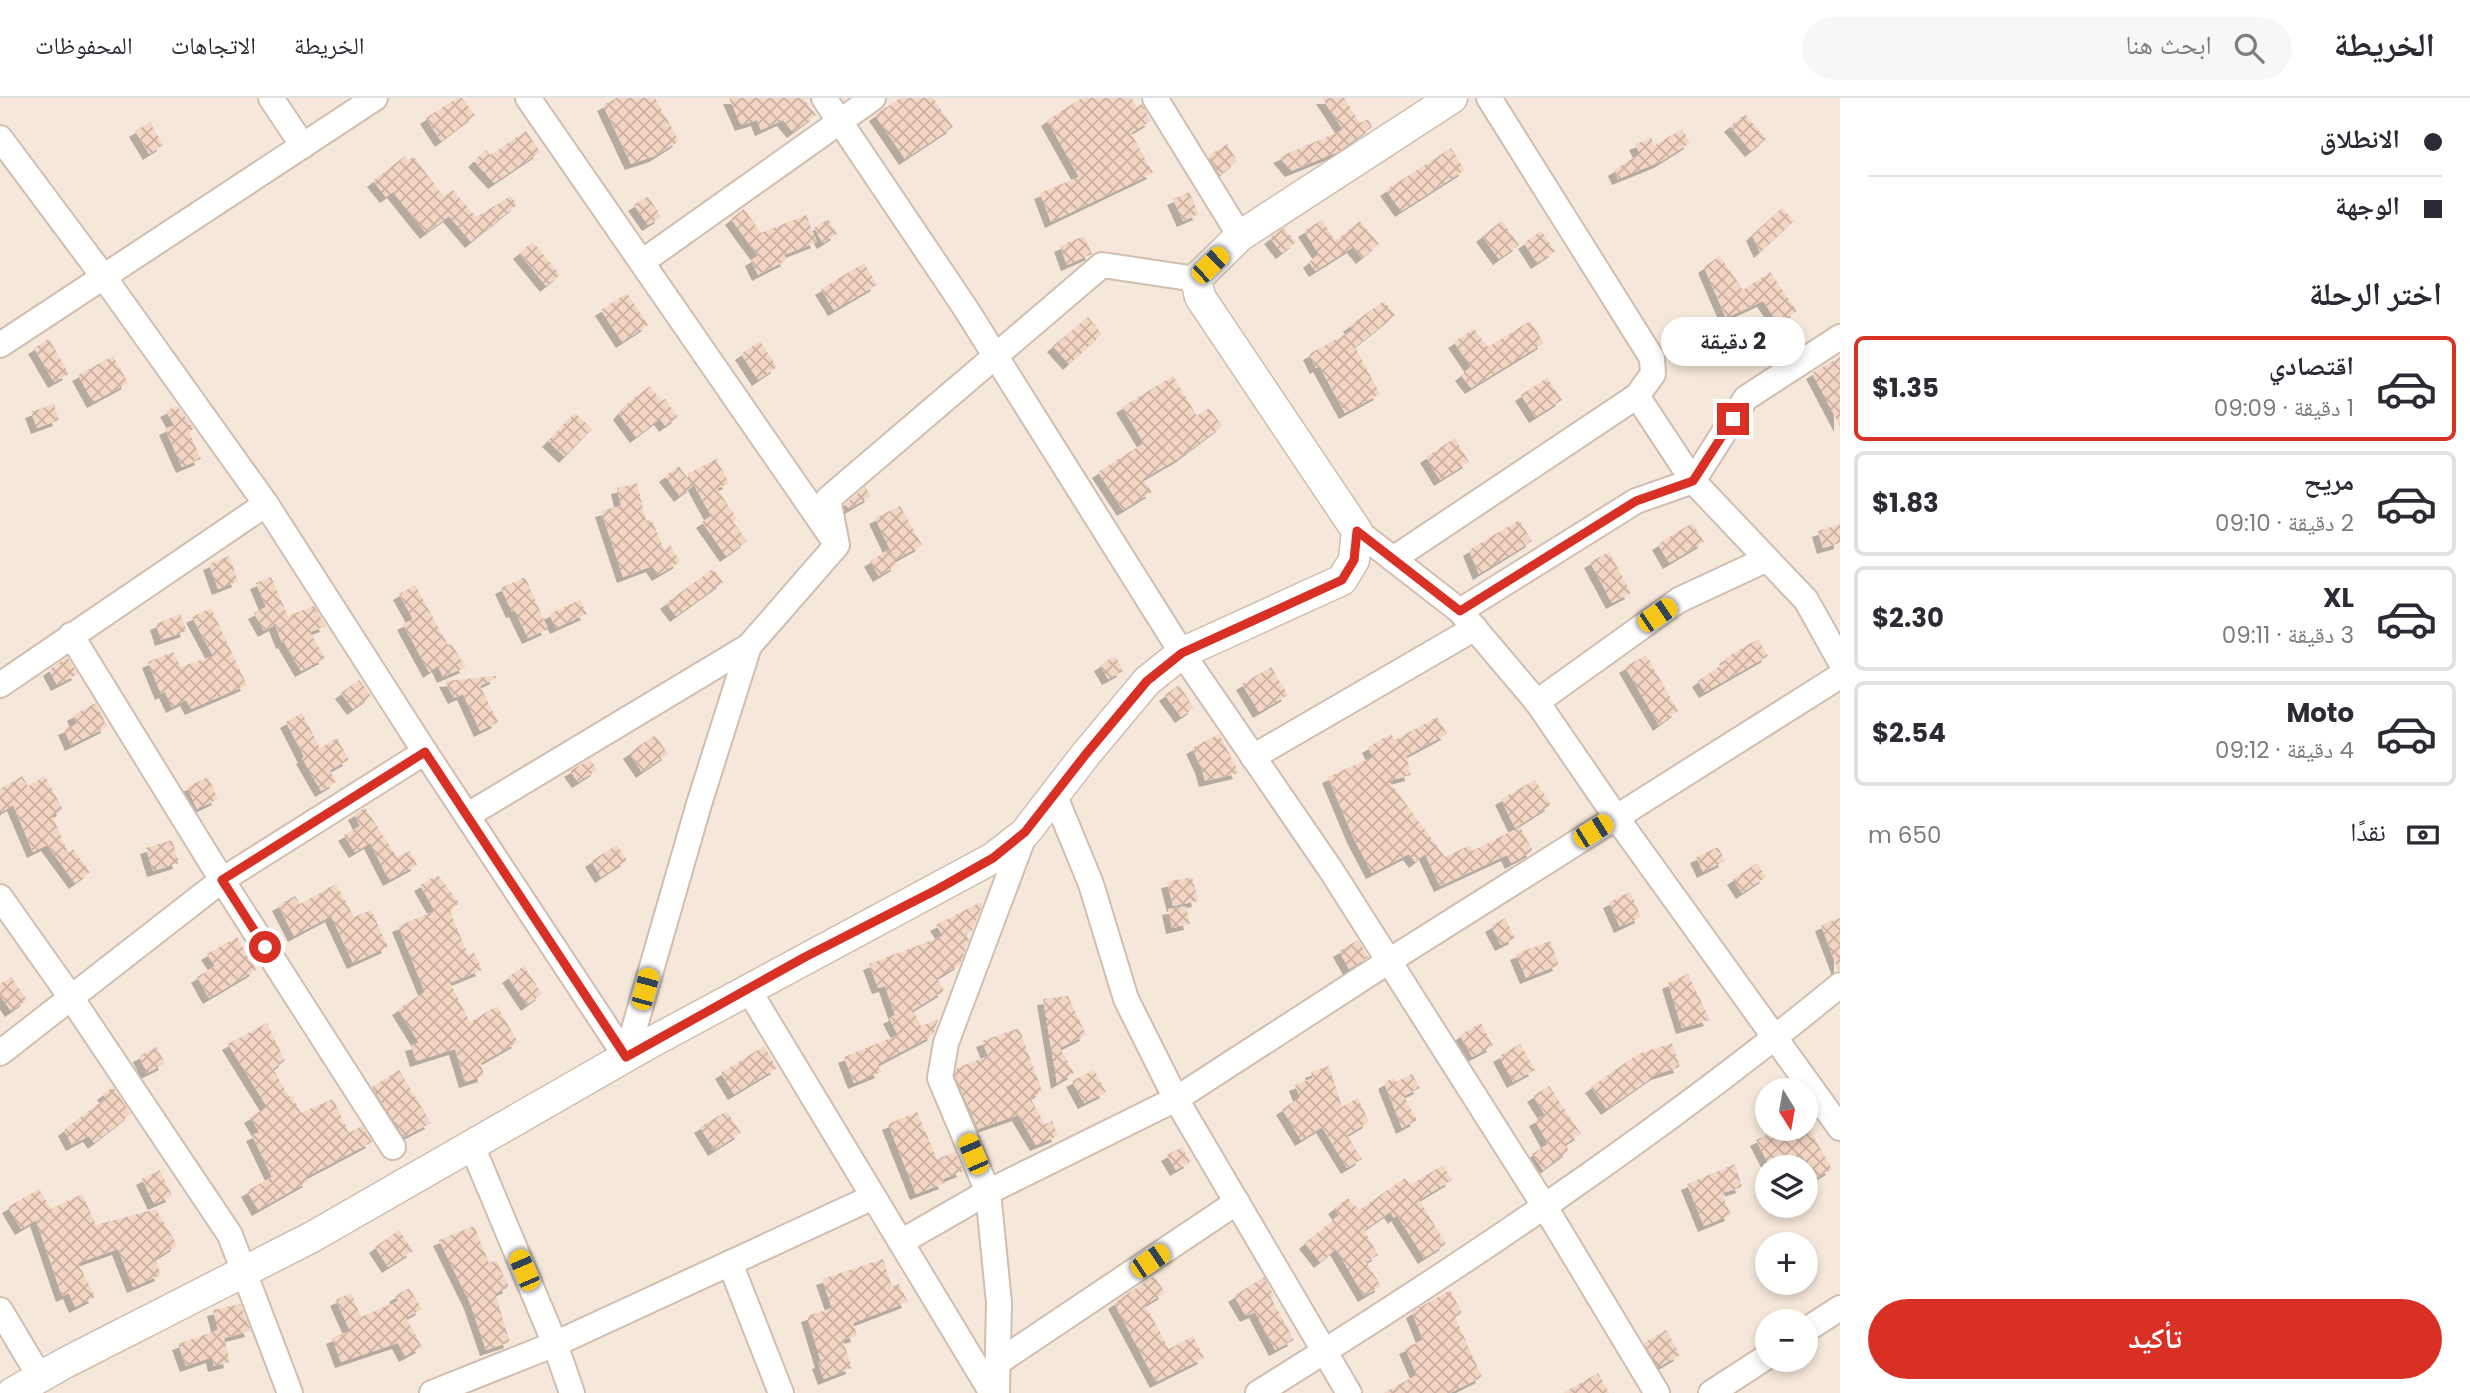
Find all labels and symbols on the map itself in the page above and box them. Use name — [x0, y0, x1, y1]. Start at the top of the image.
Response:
car — [1188, 243, 1233, 287]
callout: 2 دقيقة — [1661, 317, 1805, 366]
route end — [1717, 403, 1749, 435]
car — [1634, 595, 1681, 635]
car — [1570, 811, 1617, 851]
route start — [249, 931, 281, 963]
car — [630, 966, 661, 1012]
north arrow — [1755, 1078, 1818, 1141]
car — [956, 1131, 991, 1177]
car — [1127, 1241, 1174, 1281]
car — [507, 1247, 542, 1293]

